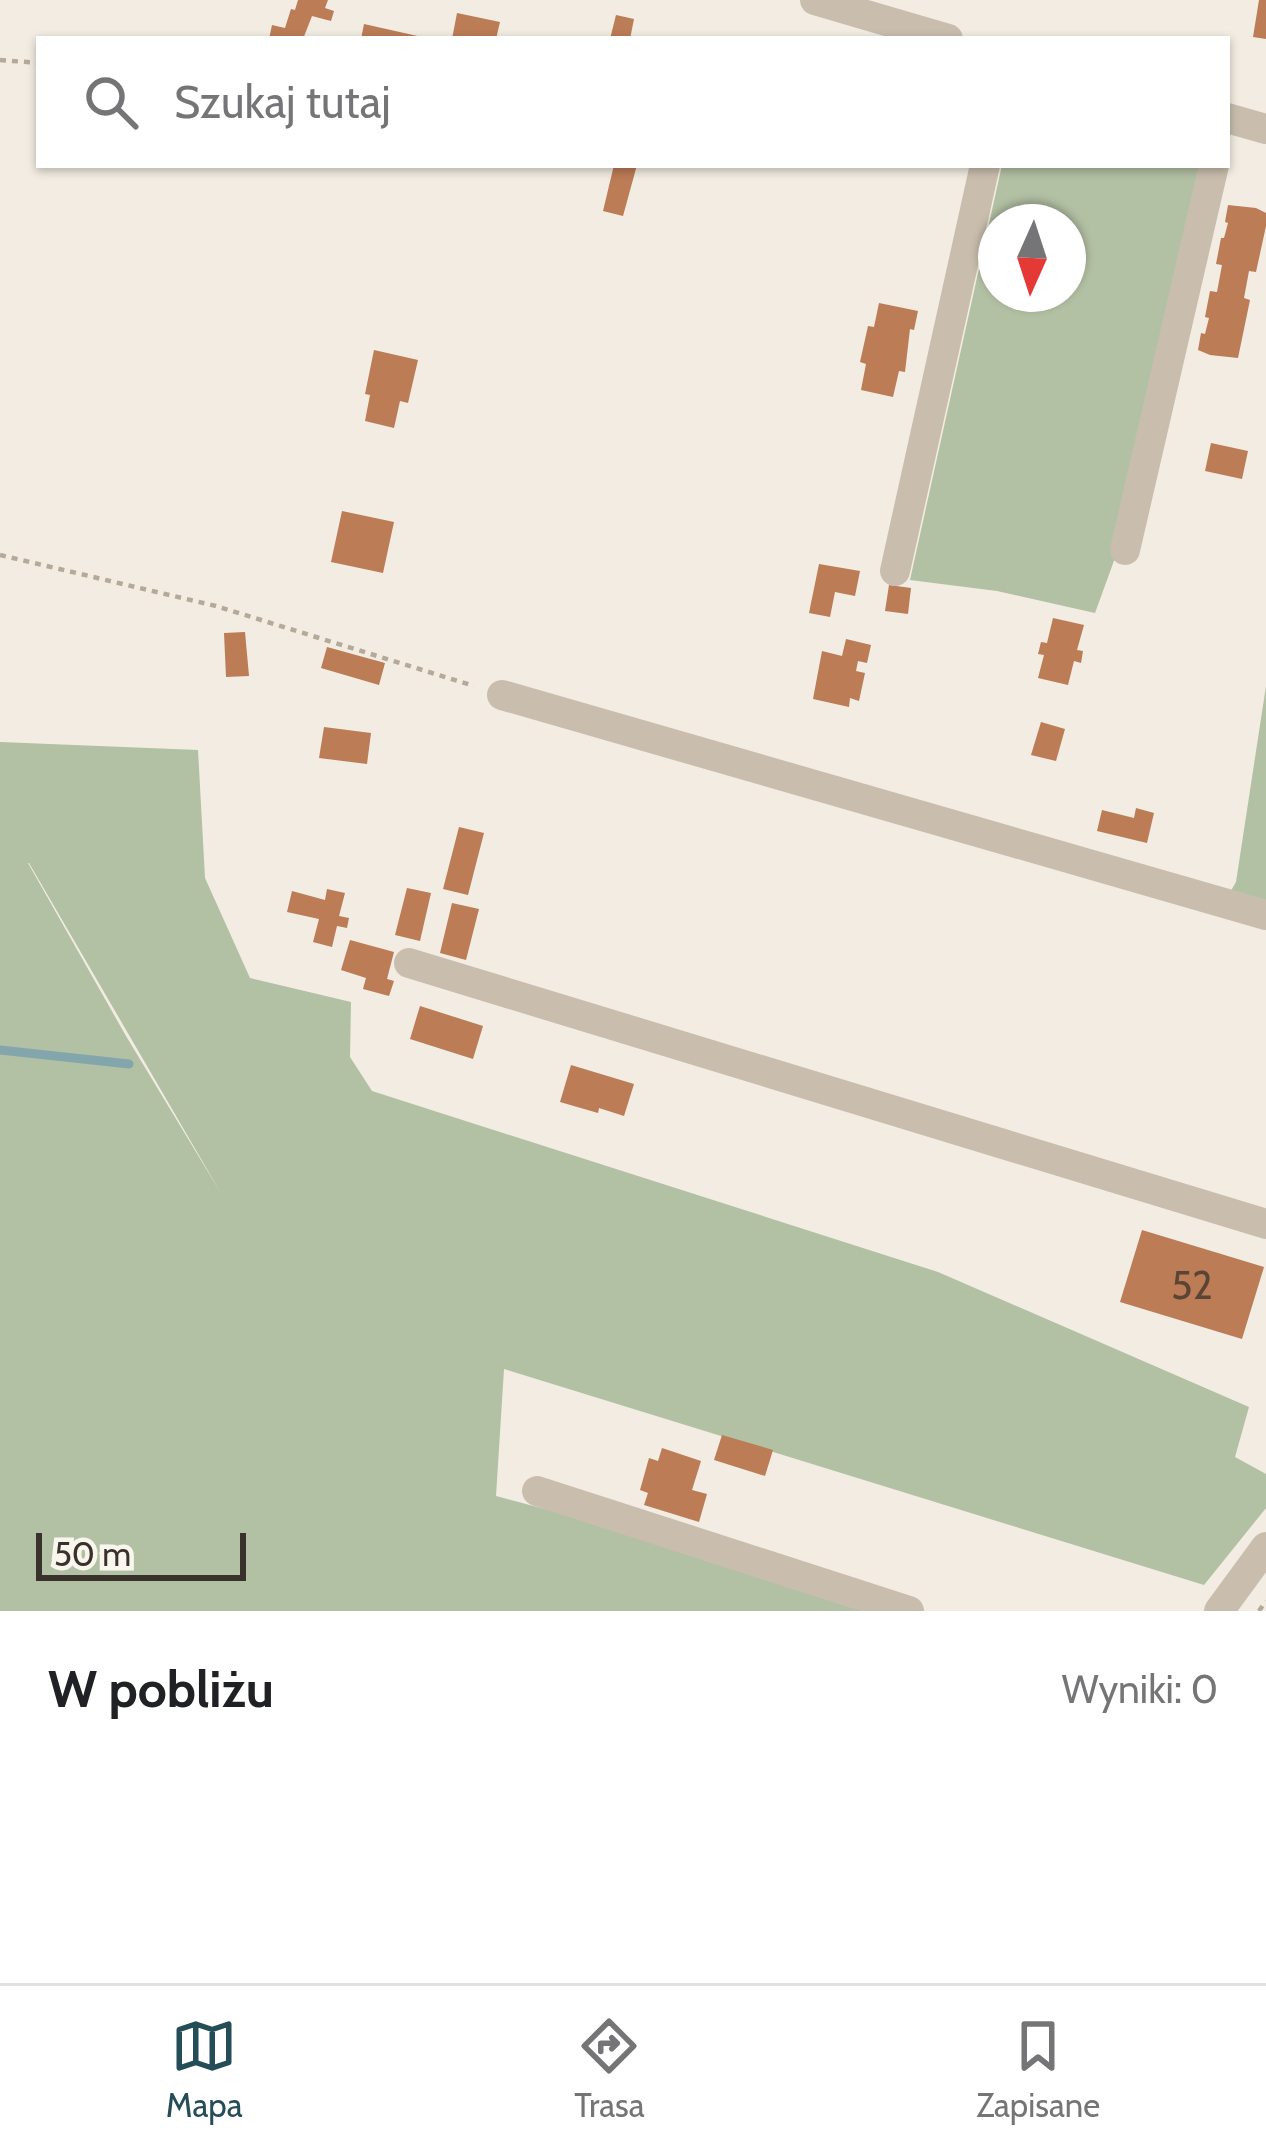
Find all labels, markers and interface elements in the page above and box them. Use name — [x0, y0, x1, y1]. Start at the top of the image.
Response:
search box — [36, 36, 1230, 168]
icon: search — [78, 69, 144, 135]
text: Szukaj tutaj — [174, 75, 391, 129]
north arrow — [978, 204, 1086, 312]
house number: 52 — [1171, 1261, 1213, 1309]
scale bar — [36, 1527, 246, 1580]
text: 50 m — [54, 1534, 131, 1574]
text: W pobliżu — [48, 1658, 274, 1720]
text: Wyniki: 0 — [1062, 1665, 1218, 1713]
tab: Mapa — [166, 2013, 243, 2125]
tab: Trasa — [574, 2013, 645, 2125]
tab: Zapisane — [976, 2013, 1100, 2125]

